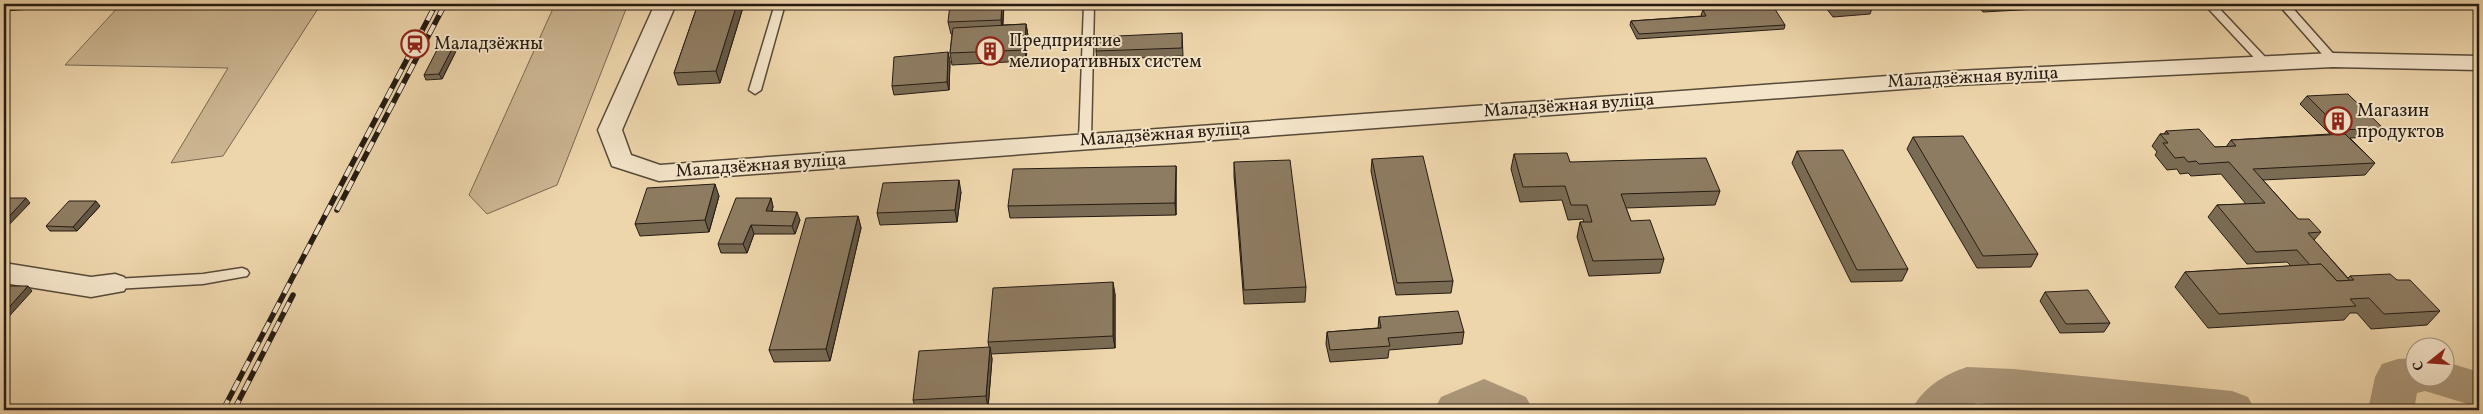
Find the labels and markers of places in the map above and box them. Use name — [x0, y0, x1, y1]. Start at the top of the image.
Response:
station icon: Маладзёжны — [400, 29, 430, 59]
place label: Предприятие мелиоративных систем — [1009, 29, 1201, 75]
place label: Маладзёжны — [434, 32, 543, 57]
building icon: Предприятие мелиоративных систем — [975, 36, 1005, 66]
place label: Магазин продуктов — [2357, 99, 2444, 145]
building icon: Магазин продуктов — [2323, 106, 2353, 136]

